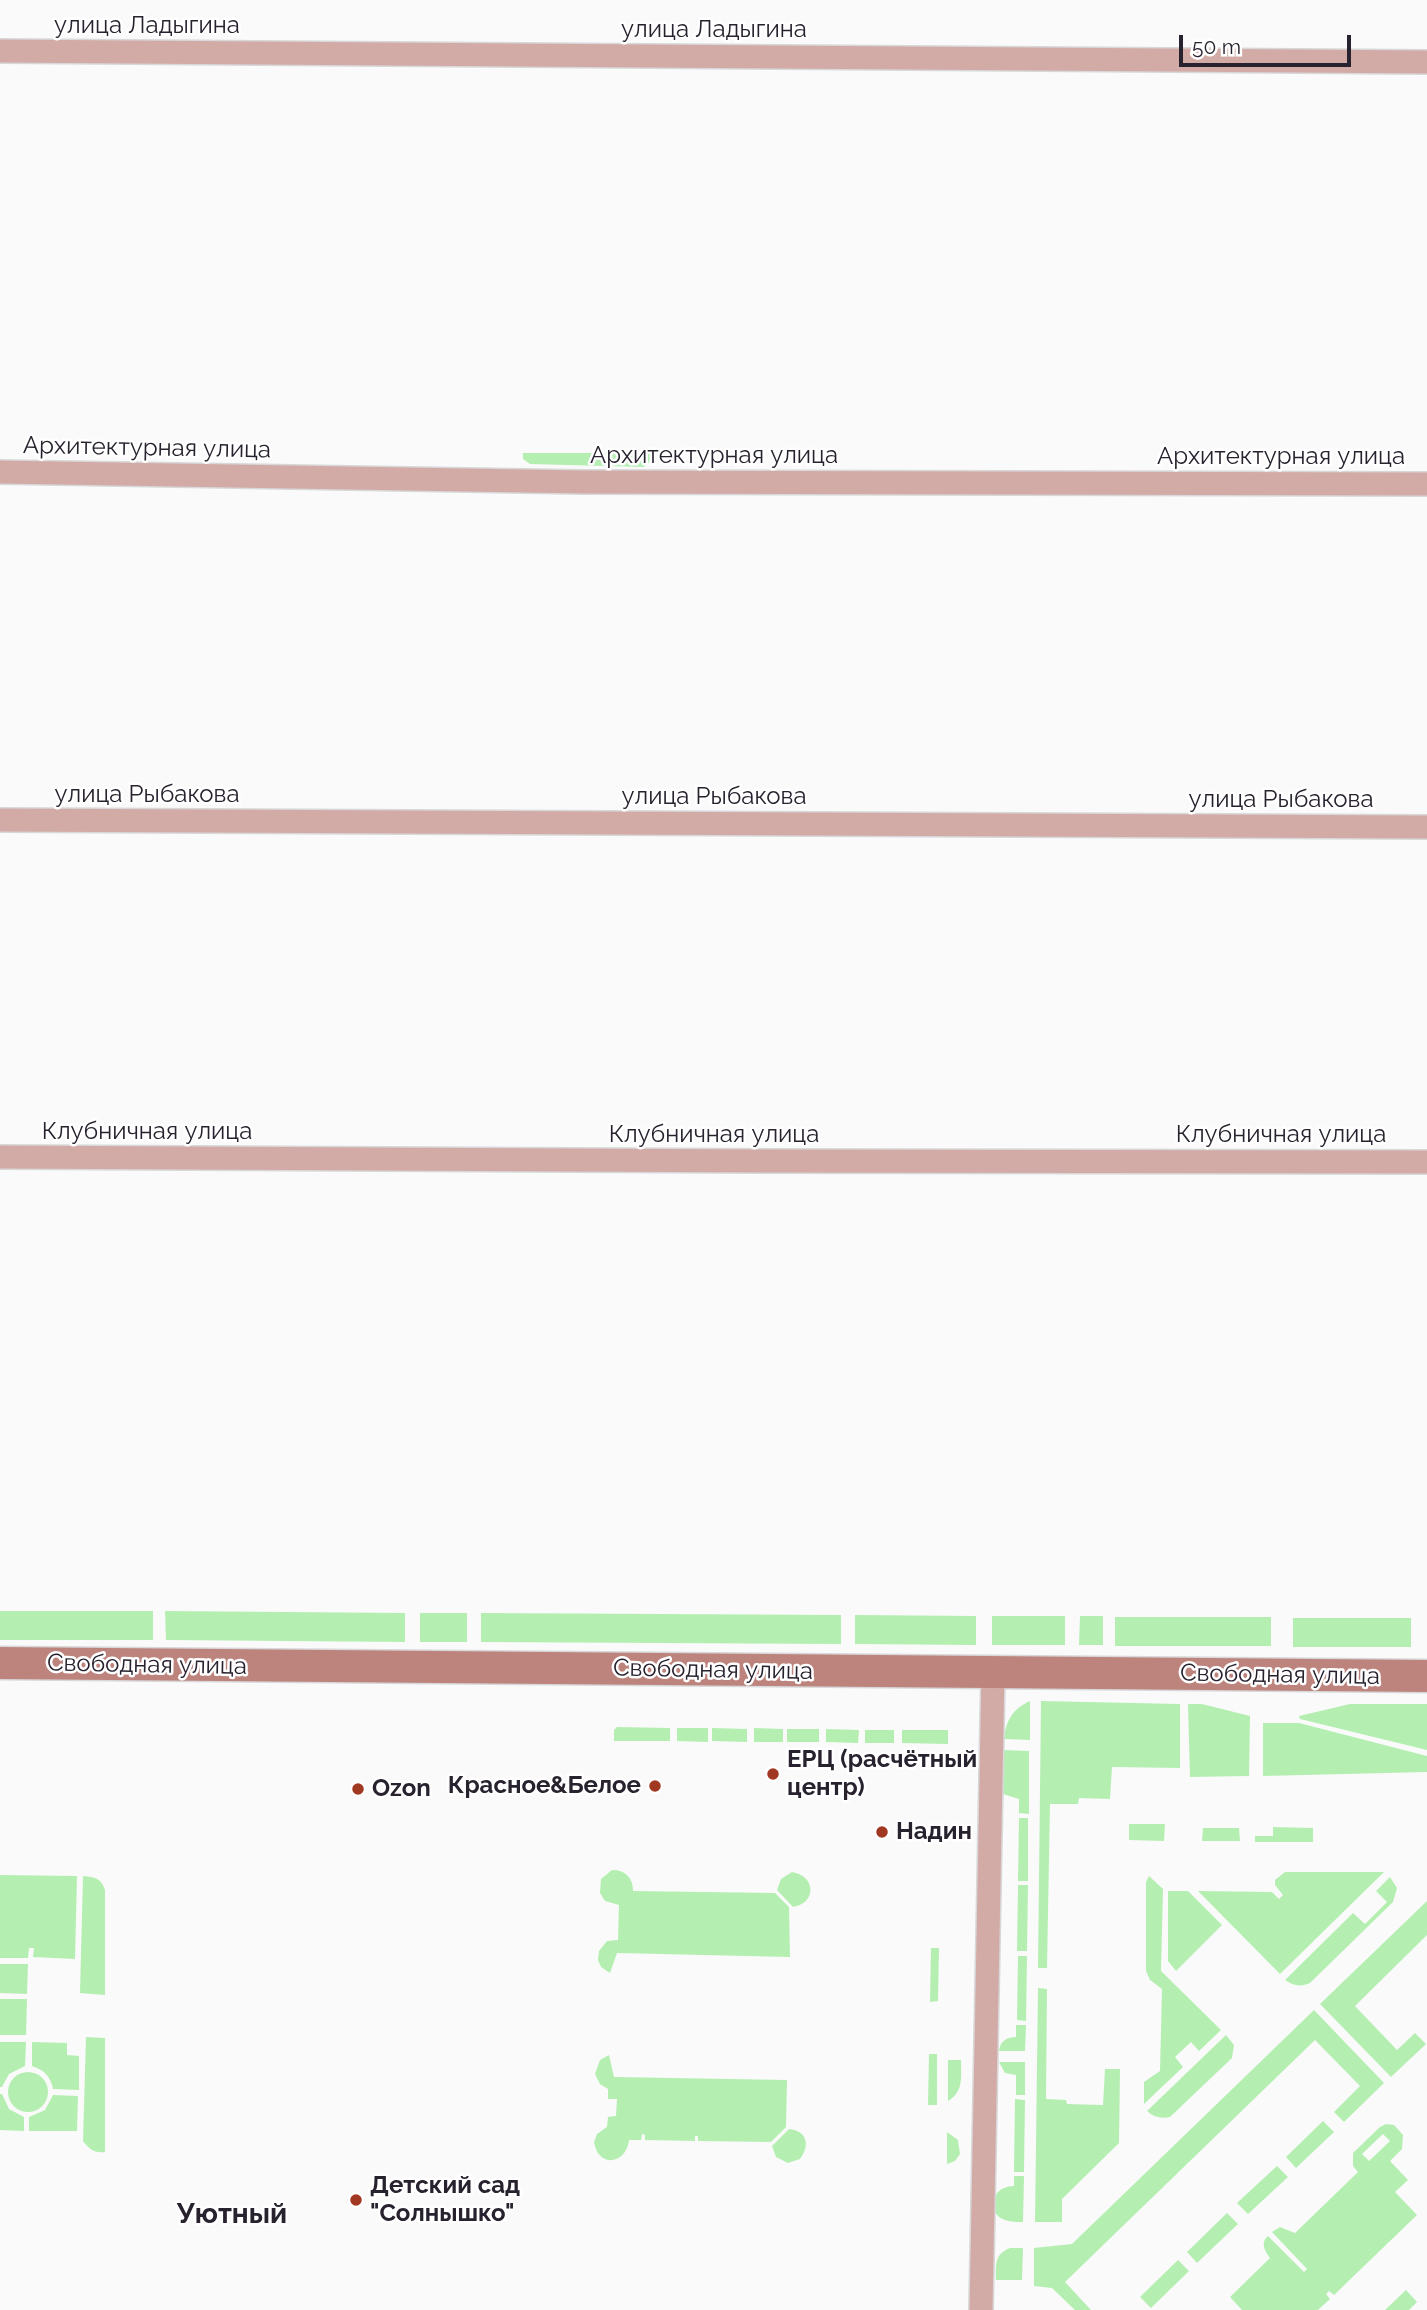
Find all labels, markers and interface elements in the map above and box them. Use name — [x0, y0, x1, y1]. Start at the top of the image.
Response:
street label: улица Ладыгина — [54, 12, 240, 40]
street label: улица Ладыгина — [621, 16, 807, 44]
scale bar — [1182, 21, 1354, 65]
text: 50 m — [1192, 34, 1241, 59]
street label: Архитектурная улица — [23, 431, 271, 465]
street label: Архитектурная улица — [590, 442, 838, 470]
street label: Архитектурная улица — [1157, 443, 1405, 471]
street label: улица Рыбакова — [55, 781, 239, 809]
street label: улица Рыбакова — [622, 783, 806, 811]
street label: улица Рыбакова — [1189, 786, 1373, 814]
street label: Клубничная улица — [42, 1118, 252, 1146]
street label: Клубничная улица — [609, 1121, 819, 1149]
street label: Клубничная улица — [1176, 1121, 1386, 1149]
street label: Свободная улица — [47, 1649, 247, 1681]
street label: Свободная улица — [613, 1654, 813, 1686]
street label: Свободная улица — [1180, 1659, 1380, 1691]
place label: ЕРЦ (расчётный центр) — [787, 1746, 977, 1802]
marker: ЕРЦ (расчётный центр) — [765, 1766, 781, 1782]
place label: Красное&Белое — [448, 1772, 641, 1800]
place label: Ozon — [372, 1775, 431, 1803]
marker: Красное&Белое — [647, 1778, 663, 1794]
marker: Ozon — [350, 1781, 366, 1797]
place label: Надин — [896, 1818, 972, 1846]
marker: Надин — [874, 1824, 890, 1840]
place label: Детский сад "Солнышко" — [370, 2172, 520, 2228]
marker: Детский сад "Солнышко" — [348, 2192, 364, 2208]
district label: Уютный — [177, 2198, 287, 2232]

